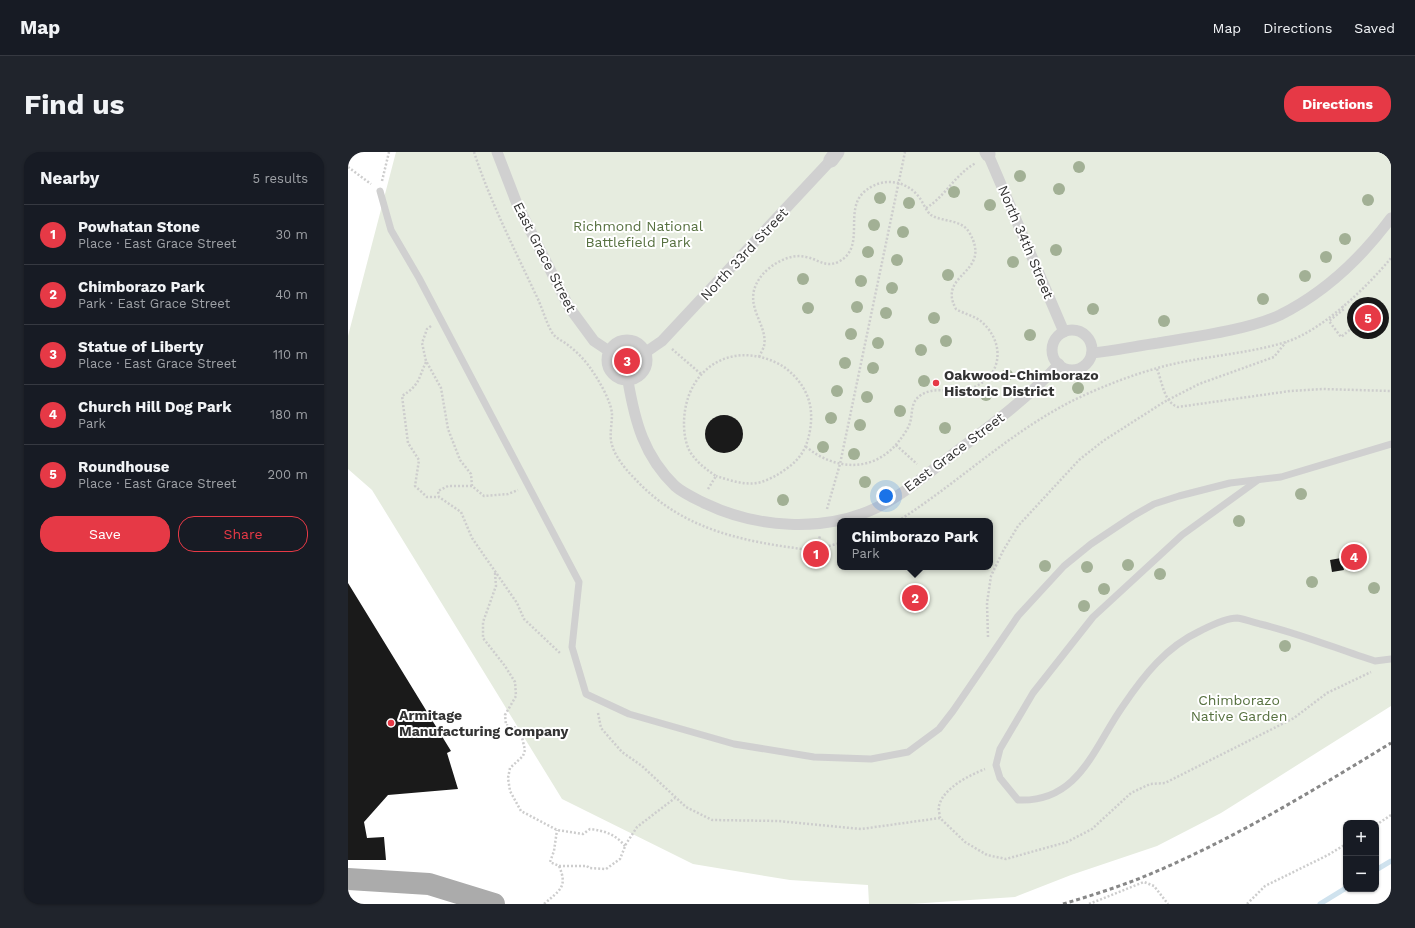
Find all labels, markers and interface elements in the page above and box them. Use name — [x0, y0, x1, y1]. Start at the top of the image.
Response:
text: Map — [20, 16, 60, 39]
text: Map — [1213, 20, 1241, 36]
text: Directions — [1263, 20, 1332, 36]
text: Saved — [1354, 20, 1395, 36]
button: Directions — [1284, 86, 1391, 122]
text: Find us — [24, 88, 124, 121]
text: Nearby — [40, 168, 99, 188]
text: 5 results — [253, 171, 308, 186]
street label: North 34th Street — [995, 183, 1057, 301]
street label: East Grace Street — [510, 199, 580, 315]
street label: North 33rd Street — [697, 204, 791, 304]
text: Powhatan Stone — [78, 218, 200, 236]
park label: Richmond National Battlefield Park — [573, 218, 704, 250]
text: 1 — [50, 227, 56, 242]
text: 30 m — [276, 227, 308, 242]
text: Place · East Grace Street — [78, 236, 236, 251]
text: Chimborazo Park — [78, 278, 205, 296]
text: 2 — [49, 287, 57, 302]
text: 40 m — [275, 287, 308, 302]
text: Park · East Grace Street — [78, 296, 230, 311]
pin: 5 — [1355, 303, 1381, 333]
text: Statue of Liberty — [78, 338, 204, 356]
pin: 3 — [614, 346, 640, 376]
text: 3 — [49, 347, 57, 362]
text: 110 m — [273, 347, 308, 362]
text: Place · East Grace Street — [78, 356, 236, 371]
place label: Oakwood-Chimborazo Historic District — [944, 367, 1099, 399]
marker: Oakwood-Chimborazo Historic District — [931, 378, 941, 388]
text: Church Hill Dog Park — [78, 398, 231, 416]
text: 4 — [49, 407, 57, 422]
text: 180 m — [270, 407, 308, 422]
street label: East Grace Street — [901, 409, 1007, 495]
text: Park — [78, 416, 106, 431]
text: Roundhouse — [78, 458, 169, 476]
text: 5 — [49, 467, 57, 482]
text: 200 m — [267, 467, 308, 482]
text: Place · East Grace Street — [78, 476, 236, 491]
your location — [876, 486, 896, 506]
button: Save — [40, 516, 170, 552]
button: Share — [178, 516, 308, 552]
popup — [837, 518, 993, 570]
text: Chimborazo Park — [852, 528, 978, 546]
pin: 1 — [803, 539, 829, 569]
pin: 4 — [1341, 542, 1367, 572]
text: Park — [852, 546, 880, 561]
pin: 2 — [902, 583, 928, 613]
park label: Chimborazo Native Garden — [1191, 692, 1287, 724]
place label: Armitage Manufacturing Company — [399, 707, 568, 739]
marker: Armitage Manufacturing Company — [386, 718, 396, 728]
map controls — [1343, 820, 1379, 892]
button: + — [1343, 820, 1379, 856]
button: − — [1343, 856, 1379, 892]

